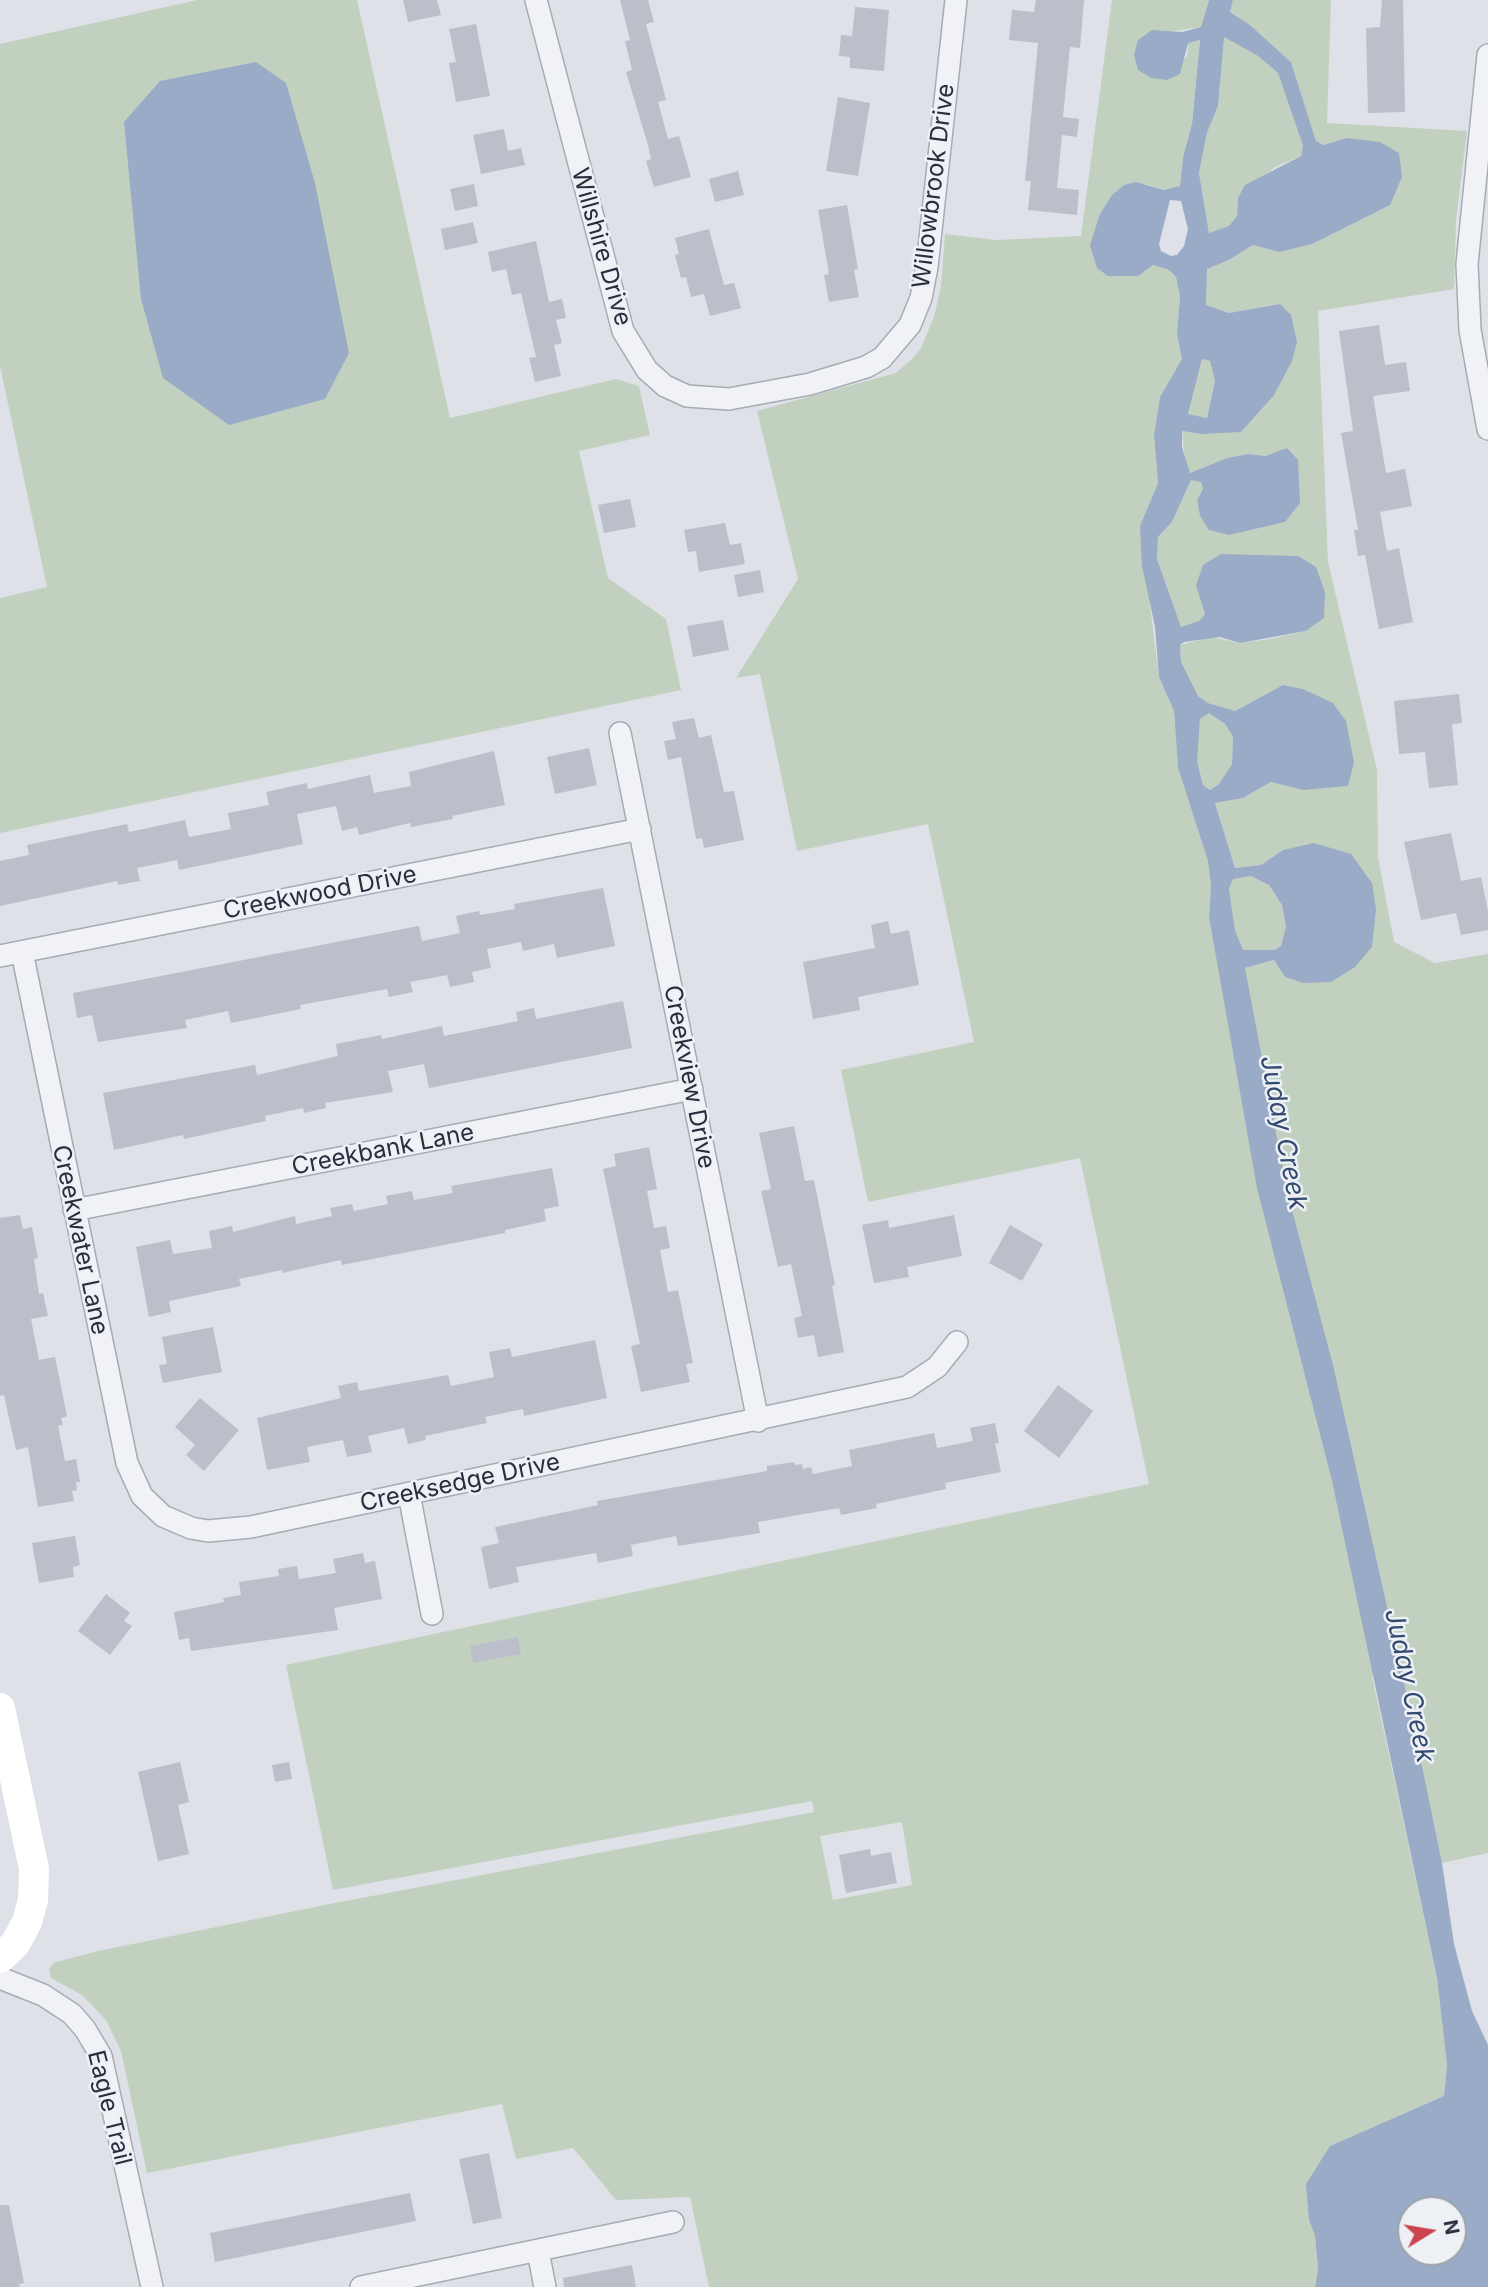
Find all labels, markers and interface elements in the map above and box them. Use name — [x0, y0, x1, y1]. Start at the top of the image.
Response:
street label: Willowbrook Drive — [907, 82, 961, 290]
street label: Willshire Drive — [565, 165, 637, 329]
street label: Creekwood Drive — [221, 860, 419, 926]
street label: Creekview Drive — [657, 983, 721, 1171]
water label: Juday Creek — [1253, 1053, 1313, 1213]
street label: Creekbank Lane — [289, 1118, 477, 1182]
street label: Creekwater Lane — [46, 1143, 114, 1337]
street label: Creeksedge Drive — [357, 1448, 563, 1518]
water label: Juday Creek — [1378, 1606, 1440, 1766]
street label: Eagle Trail — [81, 2048, 137, 2168]
north arrow — [1397, 2196, 1467, 2266]
text: N — [1438, 2218, 1464, 2237]

